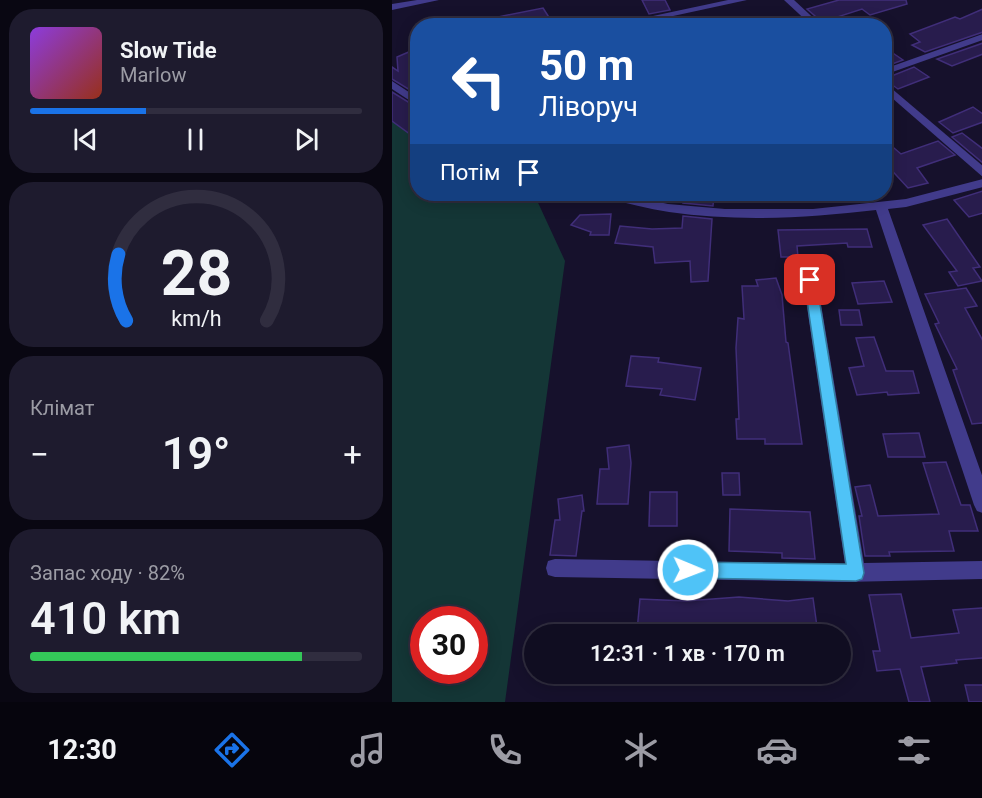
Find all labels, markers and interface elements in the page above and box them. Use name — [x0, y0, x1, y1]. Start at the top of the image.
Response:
text: Slow Tide — [120, 38, 217, 63]
text: 50 m — [539, 41, 634, 90]
icon: left — [440, 42, 518, 120]
text: Marlow — [120, 63, 186, 87]
text: Ліворуч — [539, 91, 638, 123]
icon: previous — [69, 123, 102, 156]
icon: pause — [179, 123, 212, 156]
icon: next — [290, 123, 323, 156]
icon: arrive — [512, 156, 545, 189]
text: Потім — [440, 160, 500, 185]
text: 28 — [160, 238, 232, 311]
pin — [784, 254, 835, 305]
icon: arrive — [793, 263, 826, 296]
text: km/h — [171, 307, 221, 332]
text: Клімат — [30, 396, 94, 420]
text: 19° — [162, 427, 230, 480]
text: − — [30, 435, 49, 474]
text: + — [343, 435, 362, 474]
position arrow — [656, 538, 720, 602]
text: Запас ходу · 82% — [30, 561, 185, 585]
text: 410 km — [30, 592, 181, 645]
speed limit sign: 30 — [410, 606, 488, 684]
text: 12:31 · 1 хв · 170 m — [590, 641, 785, 666]
icon: directions — [211, 729, 253, 771]
icon: music — [347, 729, 389, 771]
icon: phone — [484, 729, 526, 771]
icon: climate — [620, 729, 662, 771]
icon: car — [756, 729, 798, 771]
icon: filters — [893, 729, 935, 771]
text: 12:30 — [47, 734, 117, 766]

